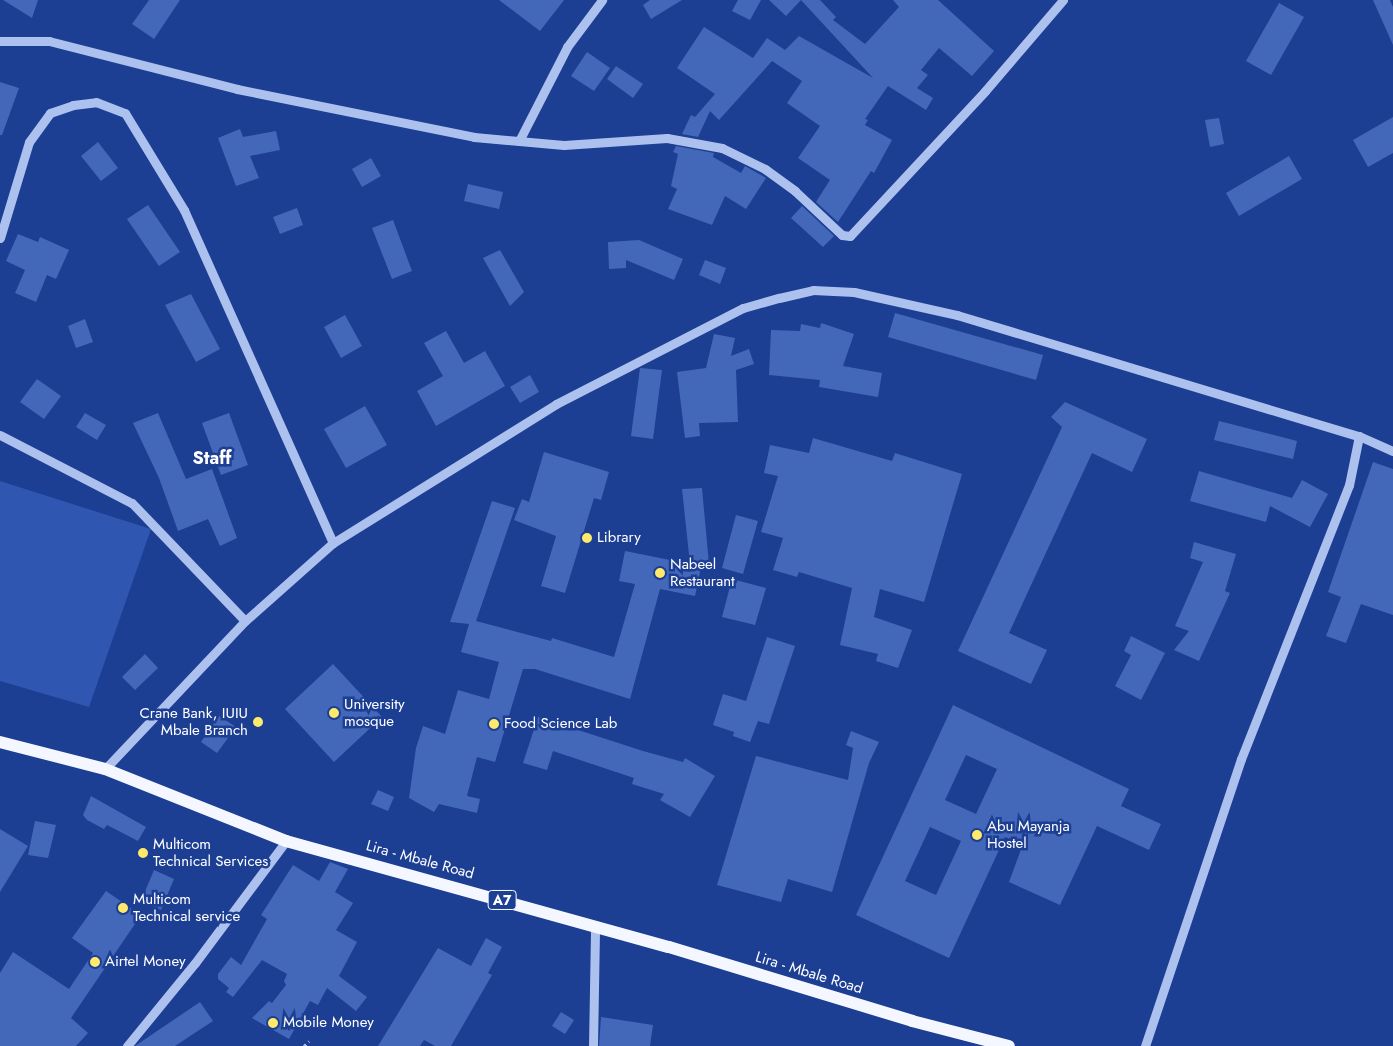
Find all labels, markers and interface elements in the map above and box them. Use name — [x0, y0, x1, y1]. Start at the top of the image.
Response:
district label: Staff — [192, 447, 232, 469]
place label: Library — [597, 529, 641, 547]
marker: Library — [581, 532, 593, 544]
place label: Nabeel Restaurant — [670, 555, 735, 590]
marker: Nabeel Restaurant — [654, 567, 666, 579]
place label: University mosque — [344, 695, 405, 730]
place label: Crane Bank, IUIU Mbale Branch — [140, 704, 248, 739]
marker: University mosque — [328, 707, 340, 719]
place label: Food Science Lab — [504, 715, 617, 733]
marker: Crane Bank, IUIU Mbale Branch — [252, 716, 264, 728]
marker: Food Science Lab — [488, 718, 500, 730]
place label: Abu Mayanja Hostel — [987, 817, 1070, 852]
marker: Abu Mayanja Hostel — [971, 829, 983, 841]
place label: Multicom Technical Services — [153, 835, 268, 870]
street label: Lira - Mbale Road — [364, 837, 476, 883]
marker: Multicom Technical Services — [137, 847, 149, 859]
road number: A7 — [487, 888, 517, 912]
place label: Multicom Technical service — [133, 890, 240, 925]
marker: Multicom Technical service — [117, 902, 129, 914]
street label: Lira - Mbale Road — [753, 948, 865, 998]
place label: Airtel Money — [105, 953, 186, 971]
marker: Airtel Money — [89, 956, 101, 968]
place label: Mobile Money — [283, 1014, 374, 1032]
marker: Mobile Money — [267, 1017, 279, 1029]

